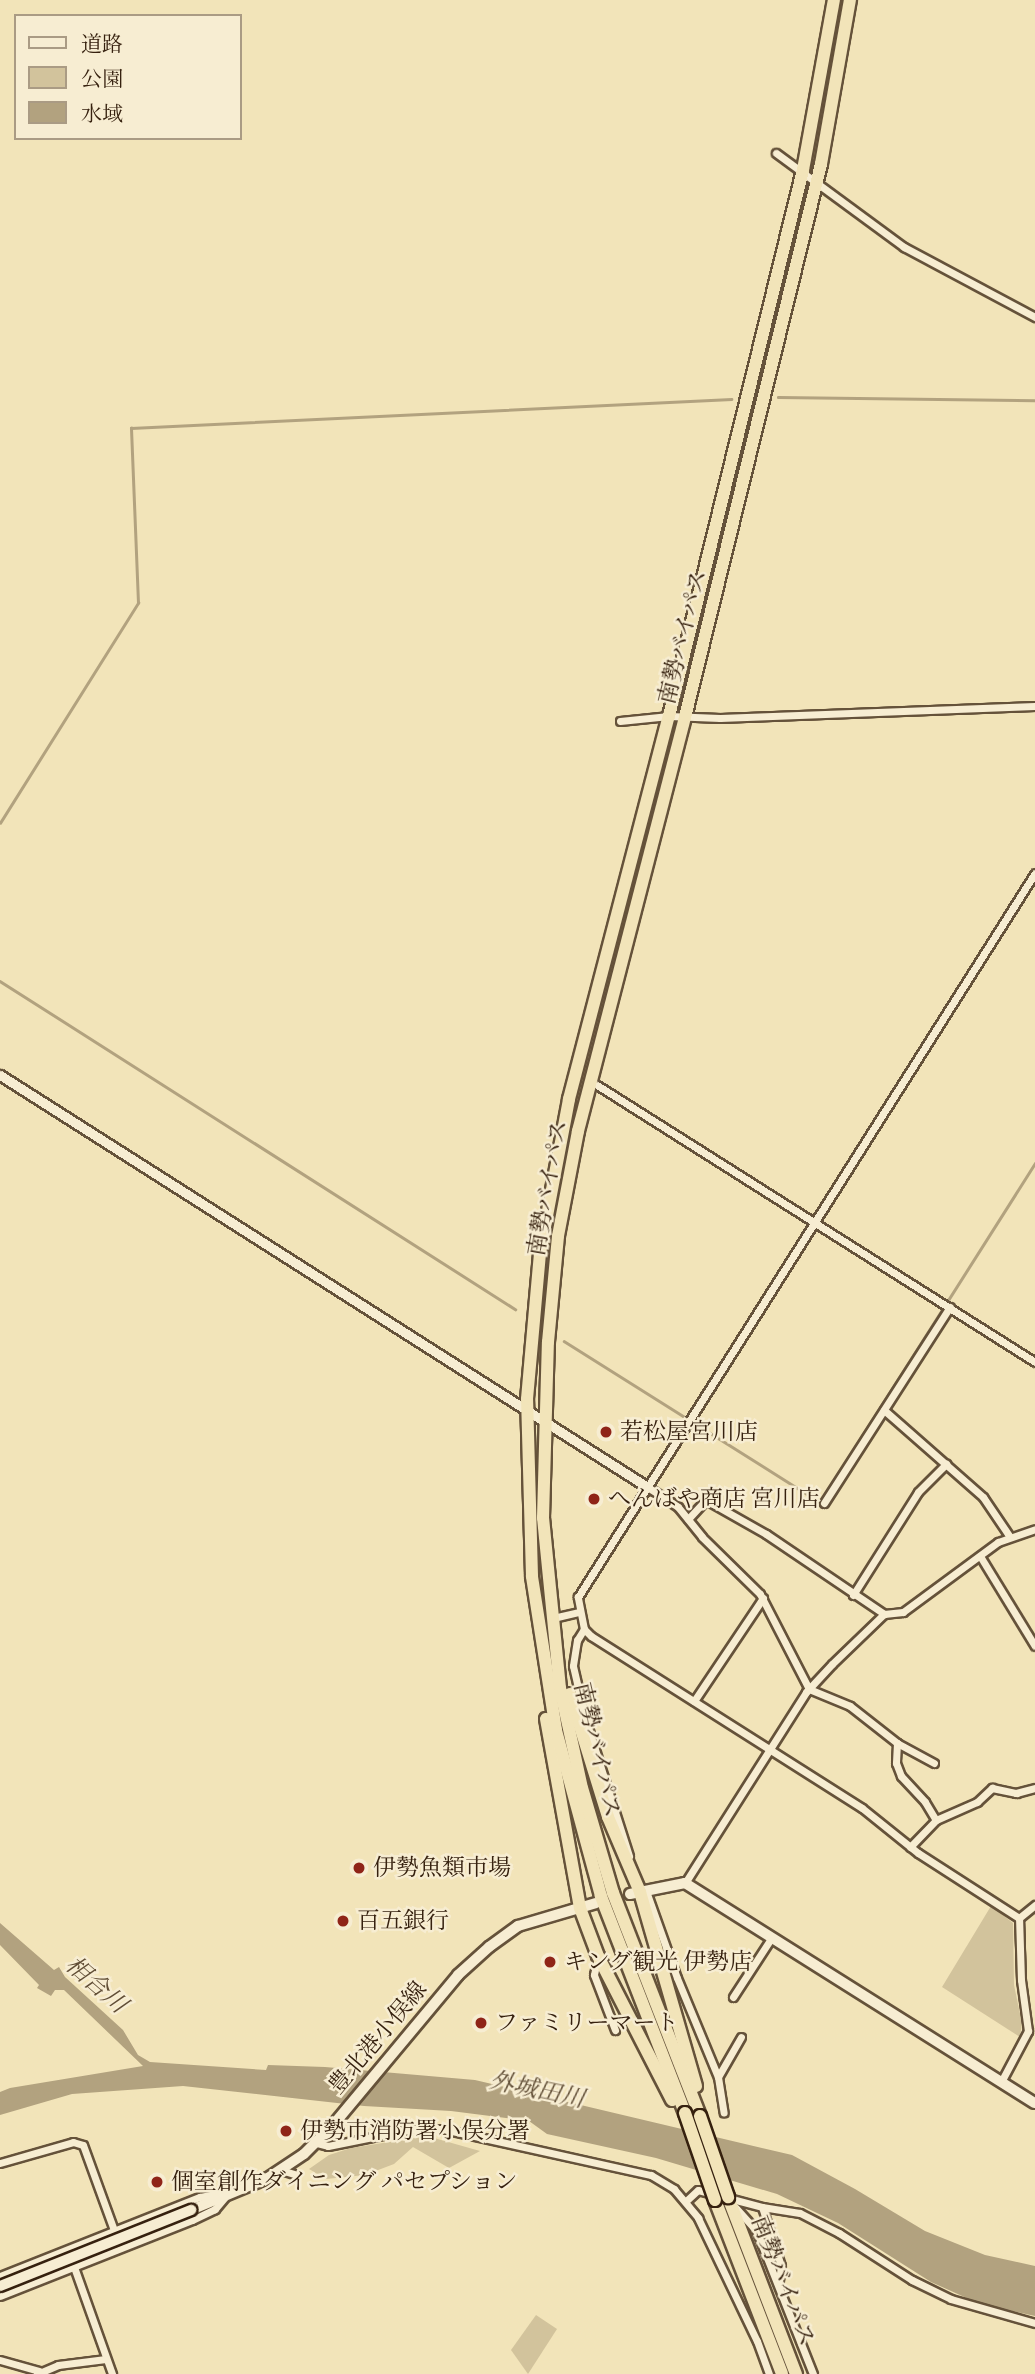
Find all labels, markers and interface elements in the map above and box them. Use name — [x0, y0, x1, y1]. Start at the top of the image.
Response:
legend — [14, 14, 242, 140]
text: 道路 — [81, 31, 123, 58]
text: 公園 — [81, 66, 123, 93]
text: 水域 — [81, 101, 123, 128]
street label: 南勢バイパス — [653, 567, 713, 707]
street label: 南勢バイパス — [522, 1118, 574, 1258]
place label: 若松屋宮川店 — [620, 1418, 758, 1446]
marker: 若松屋宮川店 — [598, 1424, 614, 1440]
place label: へんばや商店 宮川店 — [608, 1485, 820, 1513]
marker: へんばや商店 宮川店 — [586, 1491, 602, 1507]
street label: 南勢バイパス — [568, 1680, 626, 1820]
place label: 伊勢魚類市場 — [373, 1854, 511, 1882]
marker: 伊勢魚類市場 — [351, 1860, 367, 1876]
place label: 百五銀行 — [357, 1907, 449, 1935]
marker: 百五銀行 — [335, 1913, 351, 1929]
place label: キング観光 伊勢店 — [564, 1948, 753, 1976]
water label: 相合川 — [59, 1951, 133, 2019]
marker: キング観光 伊勢店 — [542, 1954, 558, 1970]
street label: 豊北港小俣線 — [323, 1976, 433, 2100]
place label: ファミリーマート — [495, 2009, 679, 2037]
marker: ファミリーマート — [473, 2015, 489, 2031]
water label: 外城田川 — [487, 2066, 587, 2114]
place label: 伊勢市消防署小俣分署 — [300, 2117, 530, 2145]
marker: 伊勢市消防署小俣分署 — [278, 2123, 294, 2139]
place label: 個室創作ダイニング パセプション — [171, 2168, 521, 2196]
marker: 個室創作ダイニング パセプション — [149, 2174, 165, 2190]
street label: 南勢バイパス — [745, 2212, 821, 2350]

